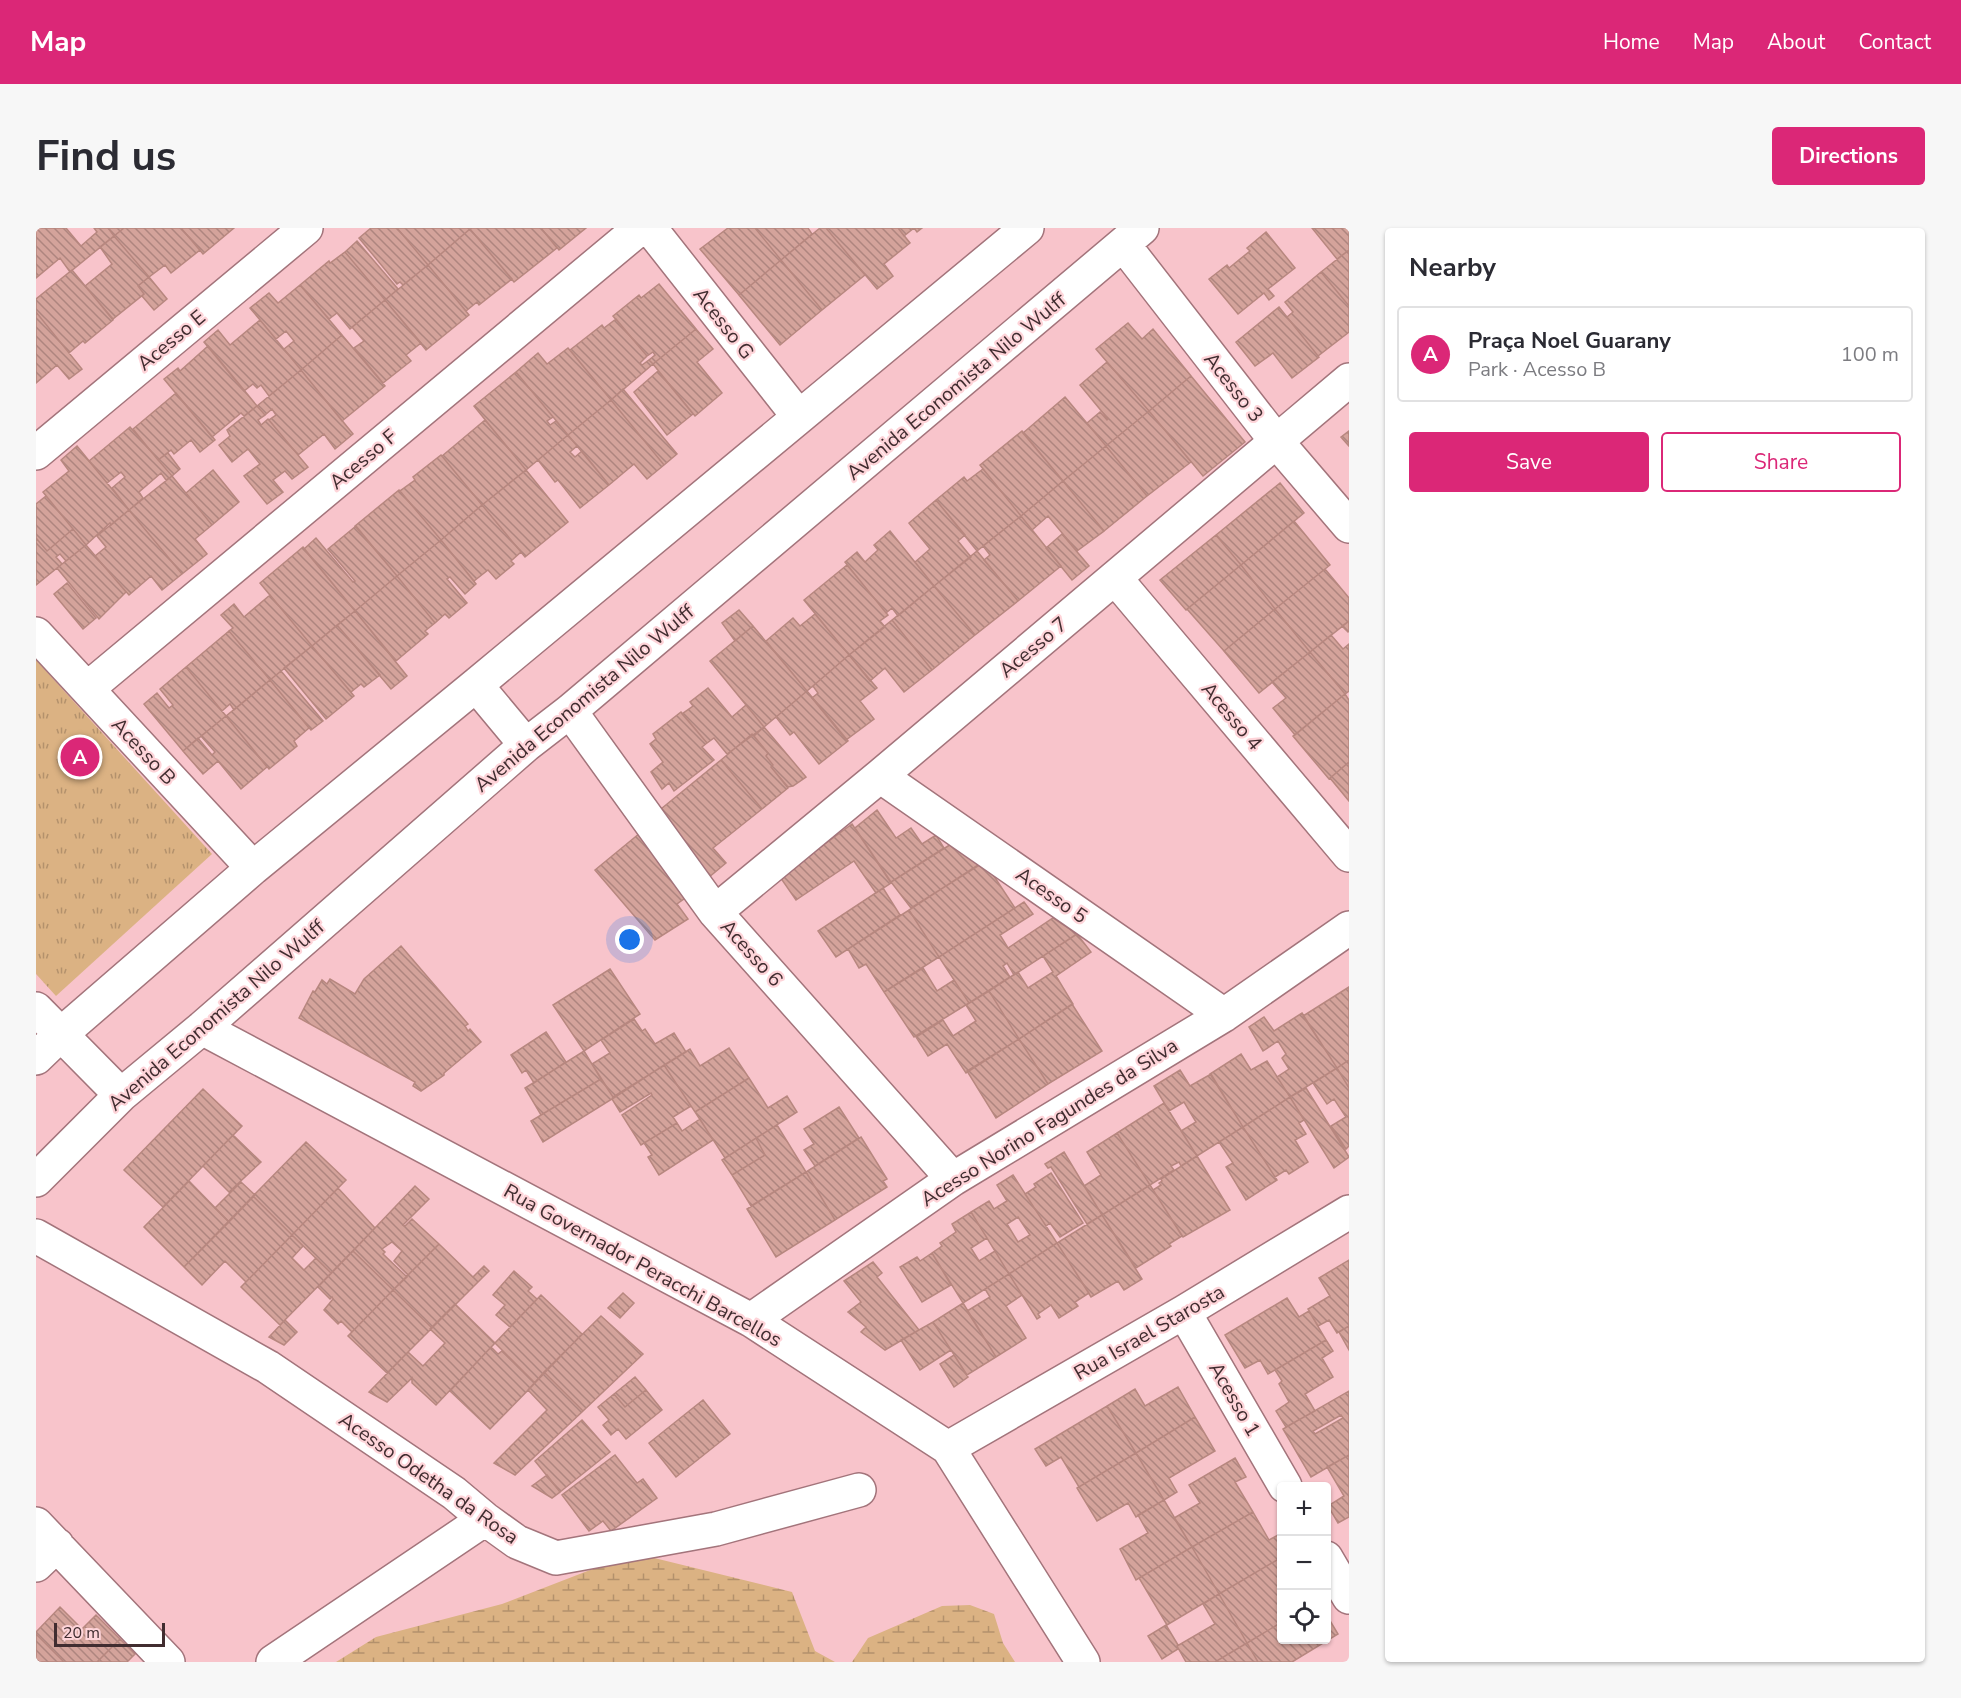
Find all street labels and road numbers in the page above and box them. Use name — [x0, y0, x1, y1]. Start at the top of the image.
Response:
street label: Acesso G — [687, 282, 760, 365]
street label: Avenida Economista Nilo Wulff — [841, 286, 1072, 486]
street label: Acesso E — [131, 304, 211, 377]
street label: Acesso 3 — [1198, 347, 1269, 428]
street label: Acesso F — [324, 423, 403, 496]
street label: Avenida Economista Nilo Wulff — [469, 598, 700, 798]
street label: Acesso 7 — [993, 611, 1073, 684]
street label: Acesso 4 — [1195, 676, 1268, 756]
street label: Acesso B — [105, 712, 182, 791]
street label: Acesso 5 — [1011, 861, 1093, 930]
street label: Avenida Economista Nilo Wulff — [102, 913, 331, 1117]
street label: Acesso 6 — [714, 914, 789, 993]
street label: Acesso Norino Fagundes da Silva — [916, 1032, 1183, 1213]
street label: Rua Governador Peracchi Barcellos — [499, 1177, 787, 1353]
street label: Rua Israel Starosta — [1069, 1278, 1229, 1387]
street label: Acesso 1 — [1202, 1357, 1267, 1441]
street label: Acesso Odetha da Rosa — [334, 1406, 524, 1551]

